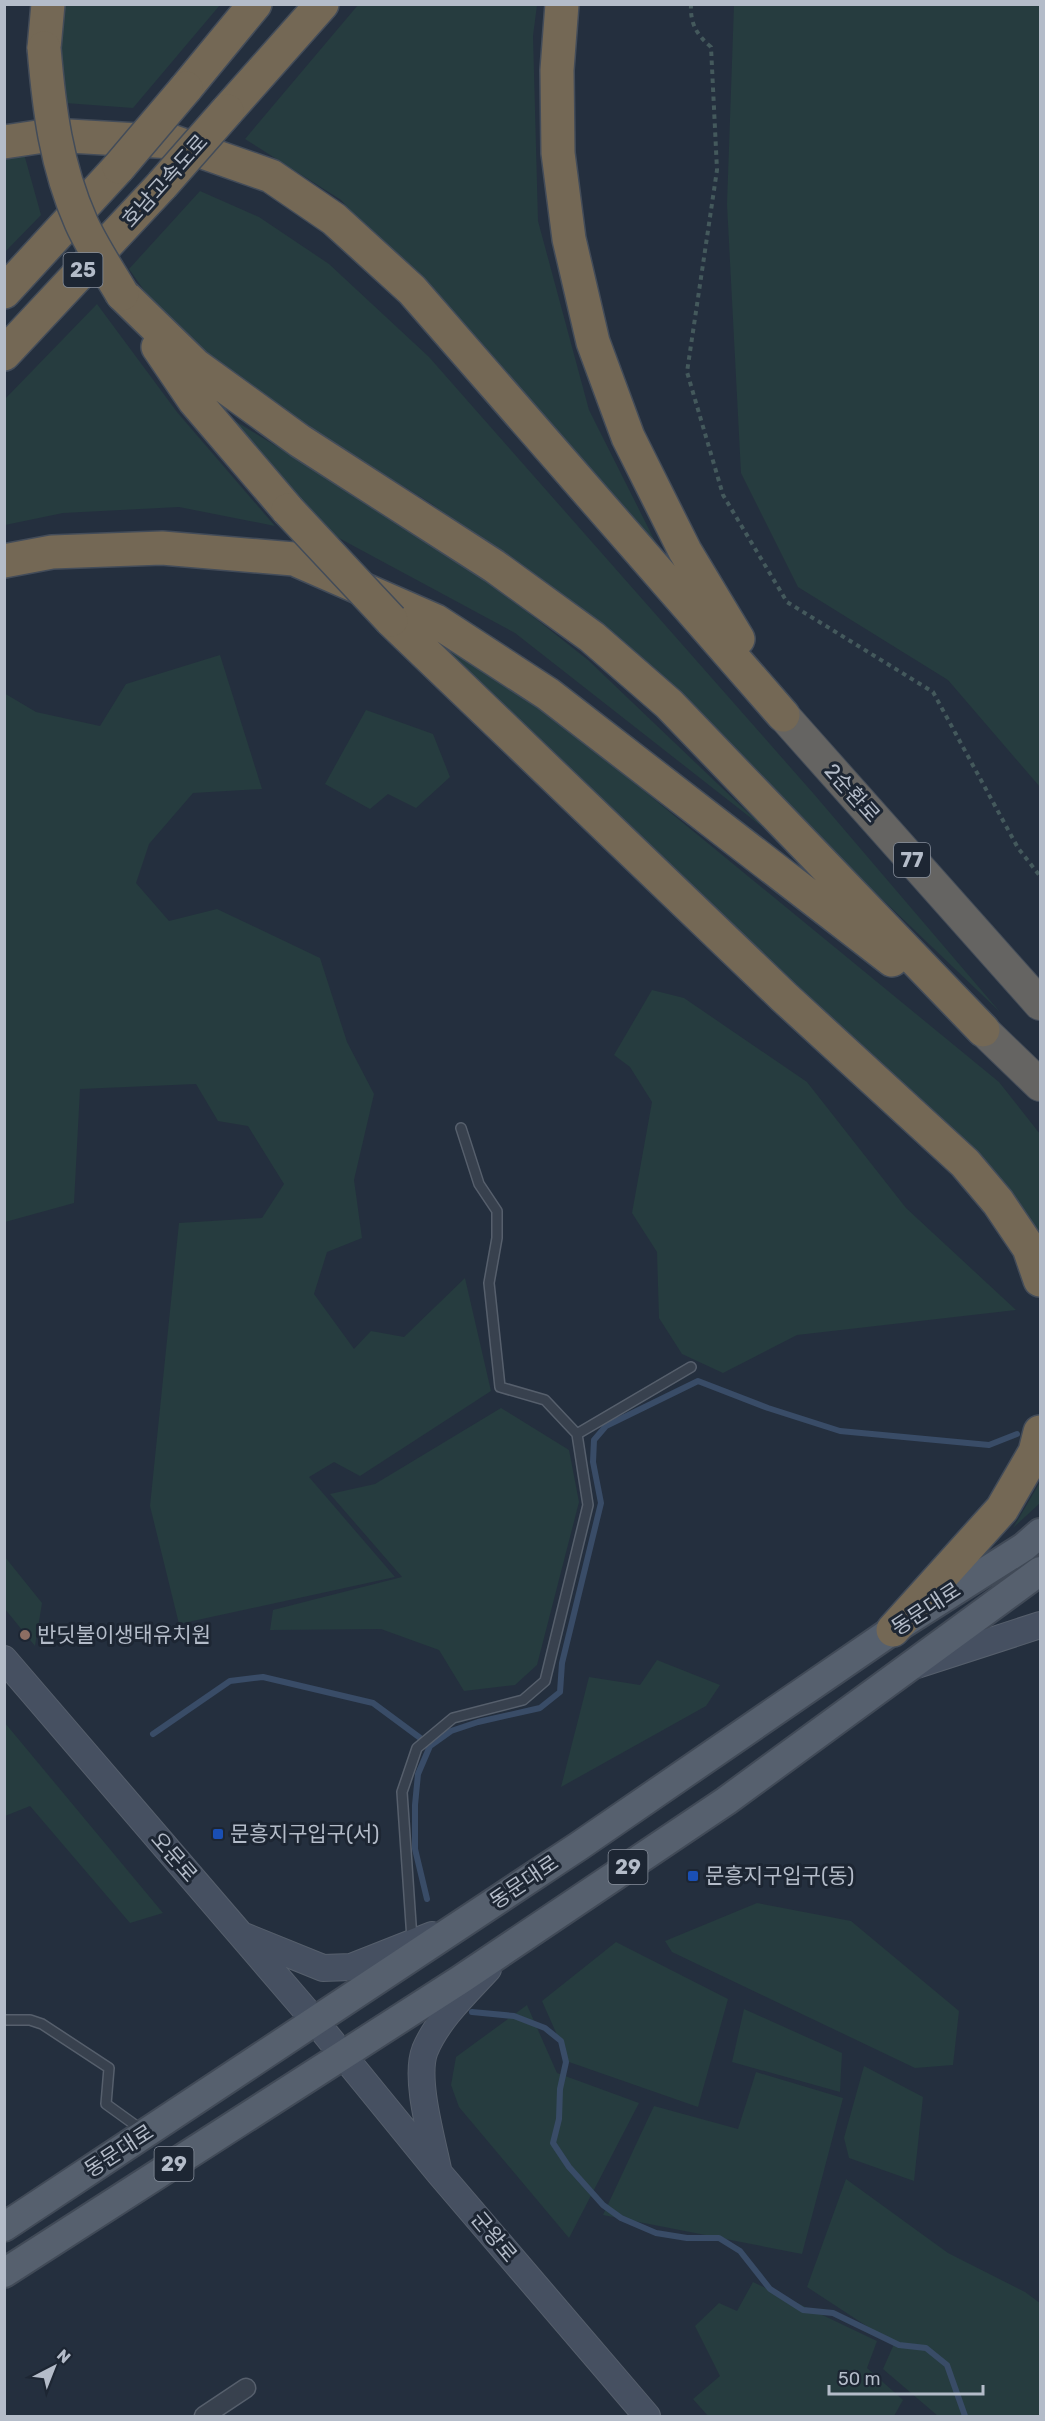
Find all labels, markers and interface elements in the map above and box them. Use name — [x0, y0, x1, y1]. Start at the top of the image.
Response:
street label: 호남고속도로 — [117, 129, 213, 232]
road number: 25 — [64, 253, 103, 287]
street label: 2순환로 — [820, 758, 885, 827]
road number: 77 — [894, 843, 930, 877]
street label: 동문대로 — [887, 1577, 965, 1640]
place label: 반딧불이생태유치원 — [37, 1622, 211, 1647]
marker: 반딧불이생태유치원 — [18, 1628, 32, 1642]
place label: 문흥지구입구(서) — [230, 1821, 379, 1846]
street label: 오문로 — [146, 1827, 203, 1887]
marker: 문흥지구입구(서) — [211, 1827, 225, 1841]
street label: 동문대로 — [485, 1850, 563, 1914]
road number: 29 — [608, 1850, 648, 1884]
place label: 문흥지구입구(동) — [705, 1863, 854, 1888]
marker: 문흥지구입구(동) — [686, 1869, 700, 1883]
street label: 동문대로 — [80, 2119, 158, 2182]
road number: 29 — [154, 2147, 194, 2181]
street label: 군왕로 — [466, 2206, 523, 2267]
north arrow — [24, 2337, 84, 2397]
text: N — [53, 2345, 74, 2367]
scale bar — [829, 2358, 984, 2396]
text: 50 m — [838, 2368, 881, 2390]

